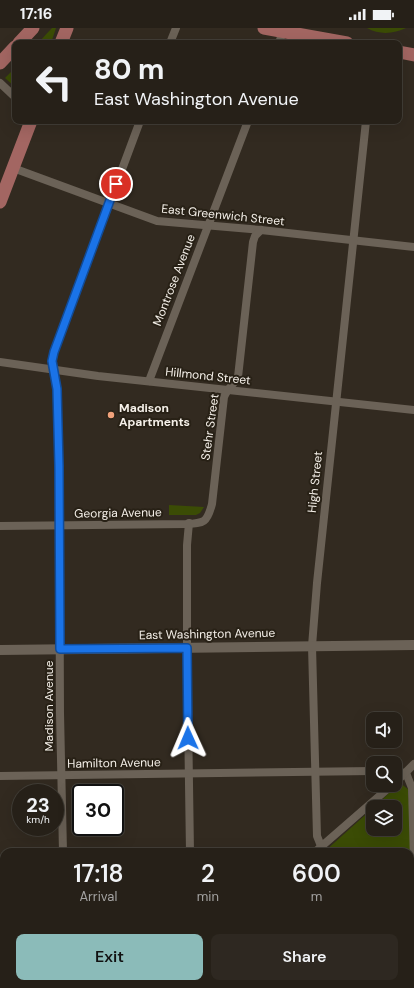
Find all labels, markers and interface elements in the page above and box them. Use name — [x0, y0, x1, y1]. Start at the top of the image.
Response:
text: 17:16 — [20, 4, 52, 24]
text: 80 m — [94, 51, 164, 88]
icon: left — [28, 56, 80, 108]
text: East Washington Avenue — [94, 87, 299, 111]
pin — [99, 167, 133, 201]
icon: arrive — [105, 173, 127, 195]
street label: East Greenwich Street — [161, 201, 286, 229]
street label: Montrose Avenue — [149, 232, 199, 328]
street label: Hillmond Street — [164, 364, 252, 388]
street label: Stehr Street — [197, 392, 223, 461]
place label: Madison Apartments — [119, 400, 190, 430]
marker: Madison Apartments — [106, 410, 116, 420]
street label: High Street — [304, 450, 326, 514]
street label: Georgia Avenue — [74, 504, 162, 522]
street label: East Washington Avenue — [139, 625, 276, 643]
street label: Madison Avenue — [41, 660, 57, 752]
map controls — [366, 712, 402, 836]
button: sound — [366, 712, 402, 748]
position arrow — [167, 717, 209, 759]
street label: Hamilton Avenue — [67, 754, 161, 772]
button: search — [366, 756, 402, 792]
speed limit sign: 30 — [72, 784, 124, 836]
text: 23 — [26, 792, 50, 818]
button: layers — [366, 800, 402, 836]
text: km/h — [26, 813, 50, 826]
text: 17:18 — [73, 858, 124, 889]
text: 2 — [201, 858, 215, 889]
text: 600 — [292, 858, 341, 889]
text: Arrival — [79, 888, 117, 905]
text: min — [197, 888, 219, 905]
text: m — [311, 888, 322, 905]
button: Exit — [16, 934, 203, 980]
button: Share — [211, 934, 398, 980]

